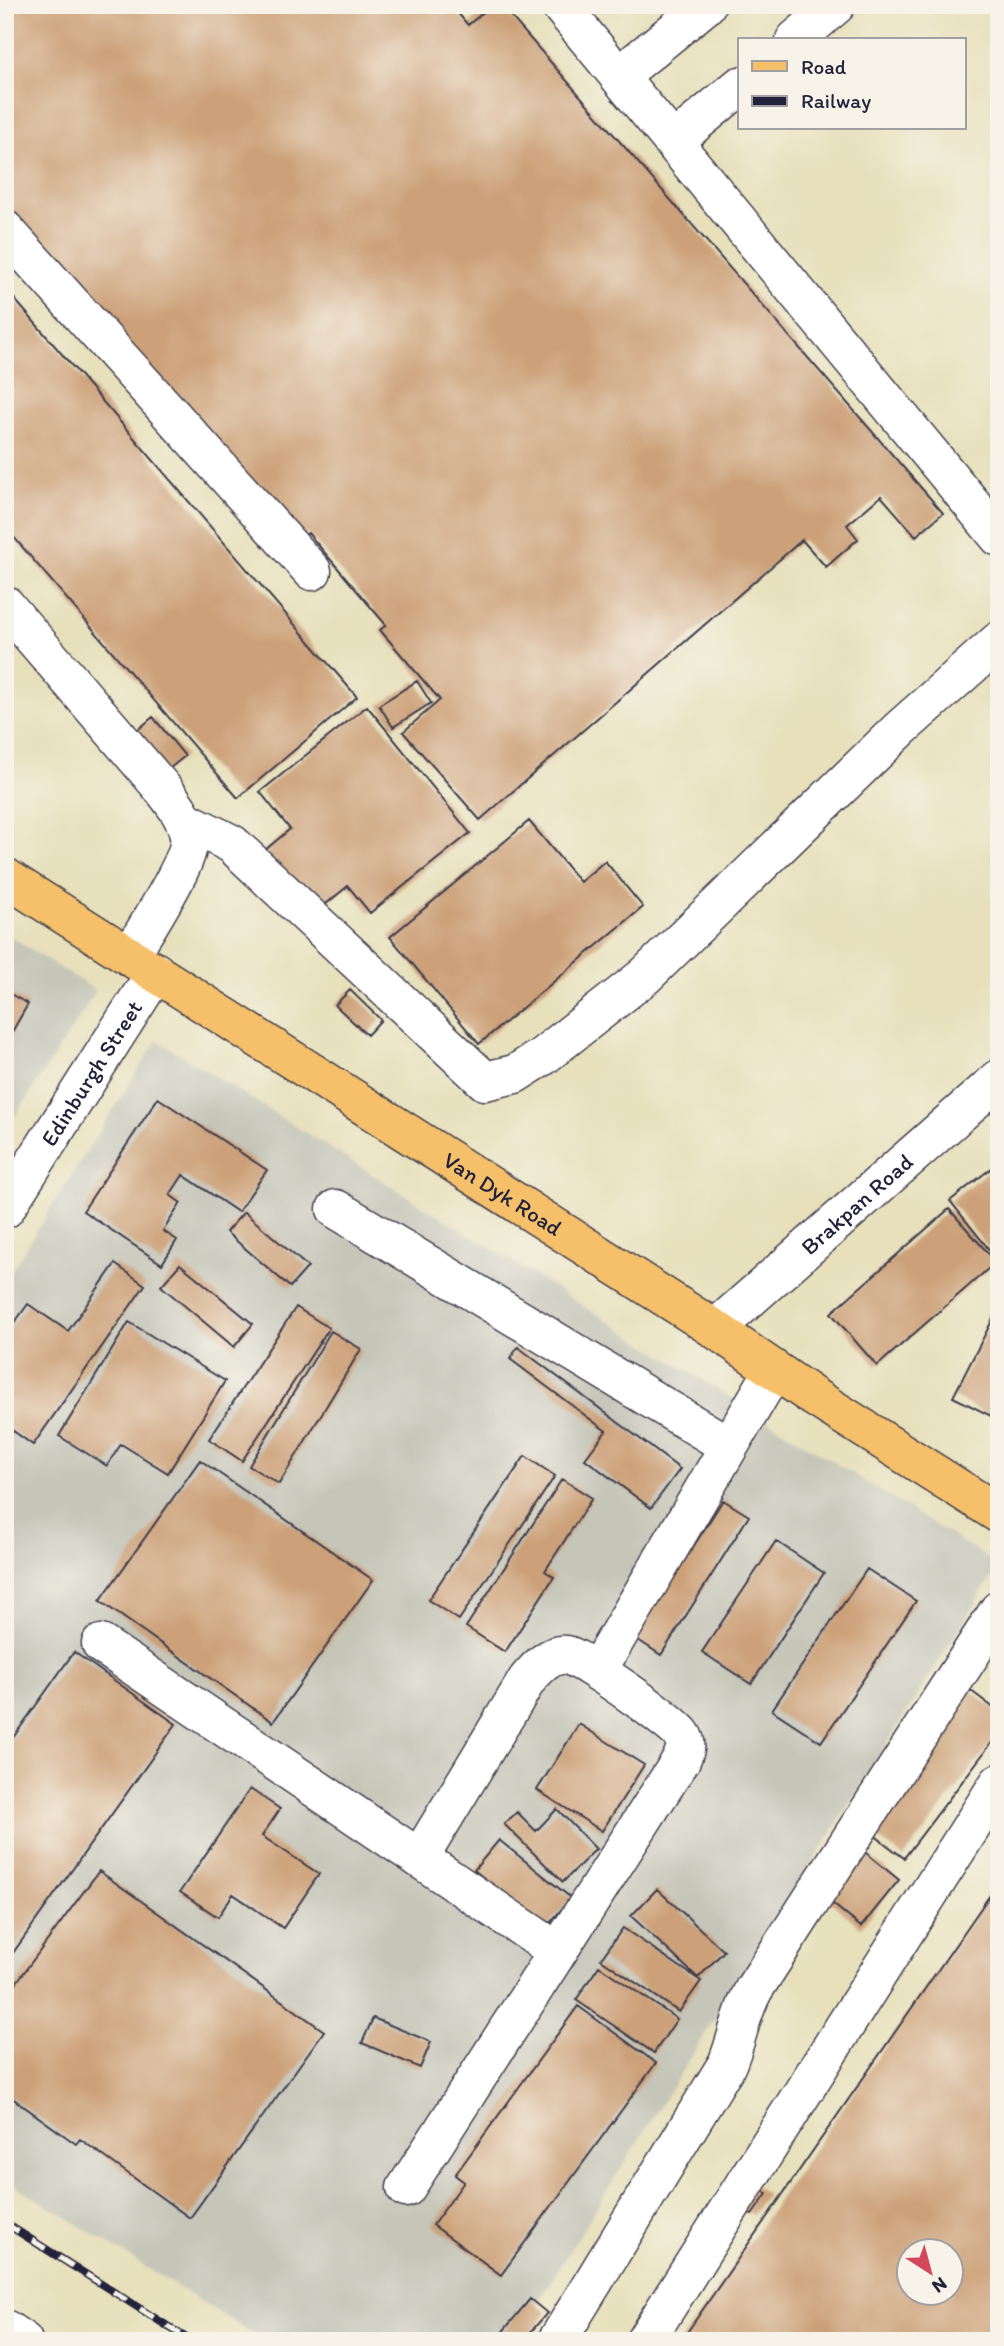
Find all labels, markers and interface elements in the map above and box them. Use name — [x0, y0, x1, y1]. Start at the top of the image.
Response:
legend — [738, 38, 965, 130]
text: Road — [801, 54, 847, 79]
text: Railway — [801, 88, 871, 113]
street label: Edinburgh Street — [35, 995, 148, 1151]
street label: Van Dyk Road — [438, 1146, 568, 1242]
street label: Brakpan Road — [795, 1148, 918, 1261]
north arrow — [895, 2238, 965, 2308]
text: N — [928, 2272, 952, 2298]

